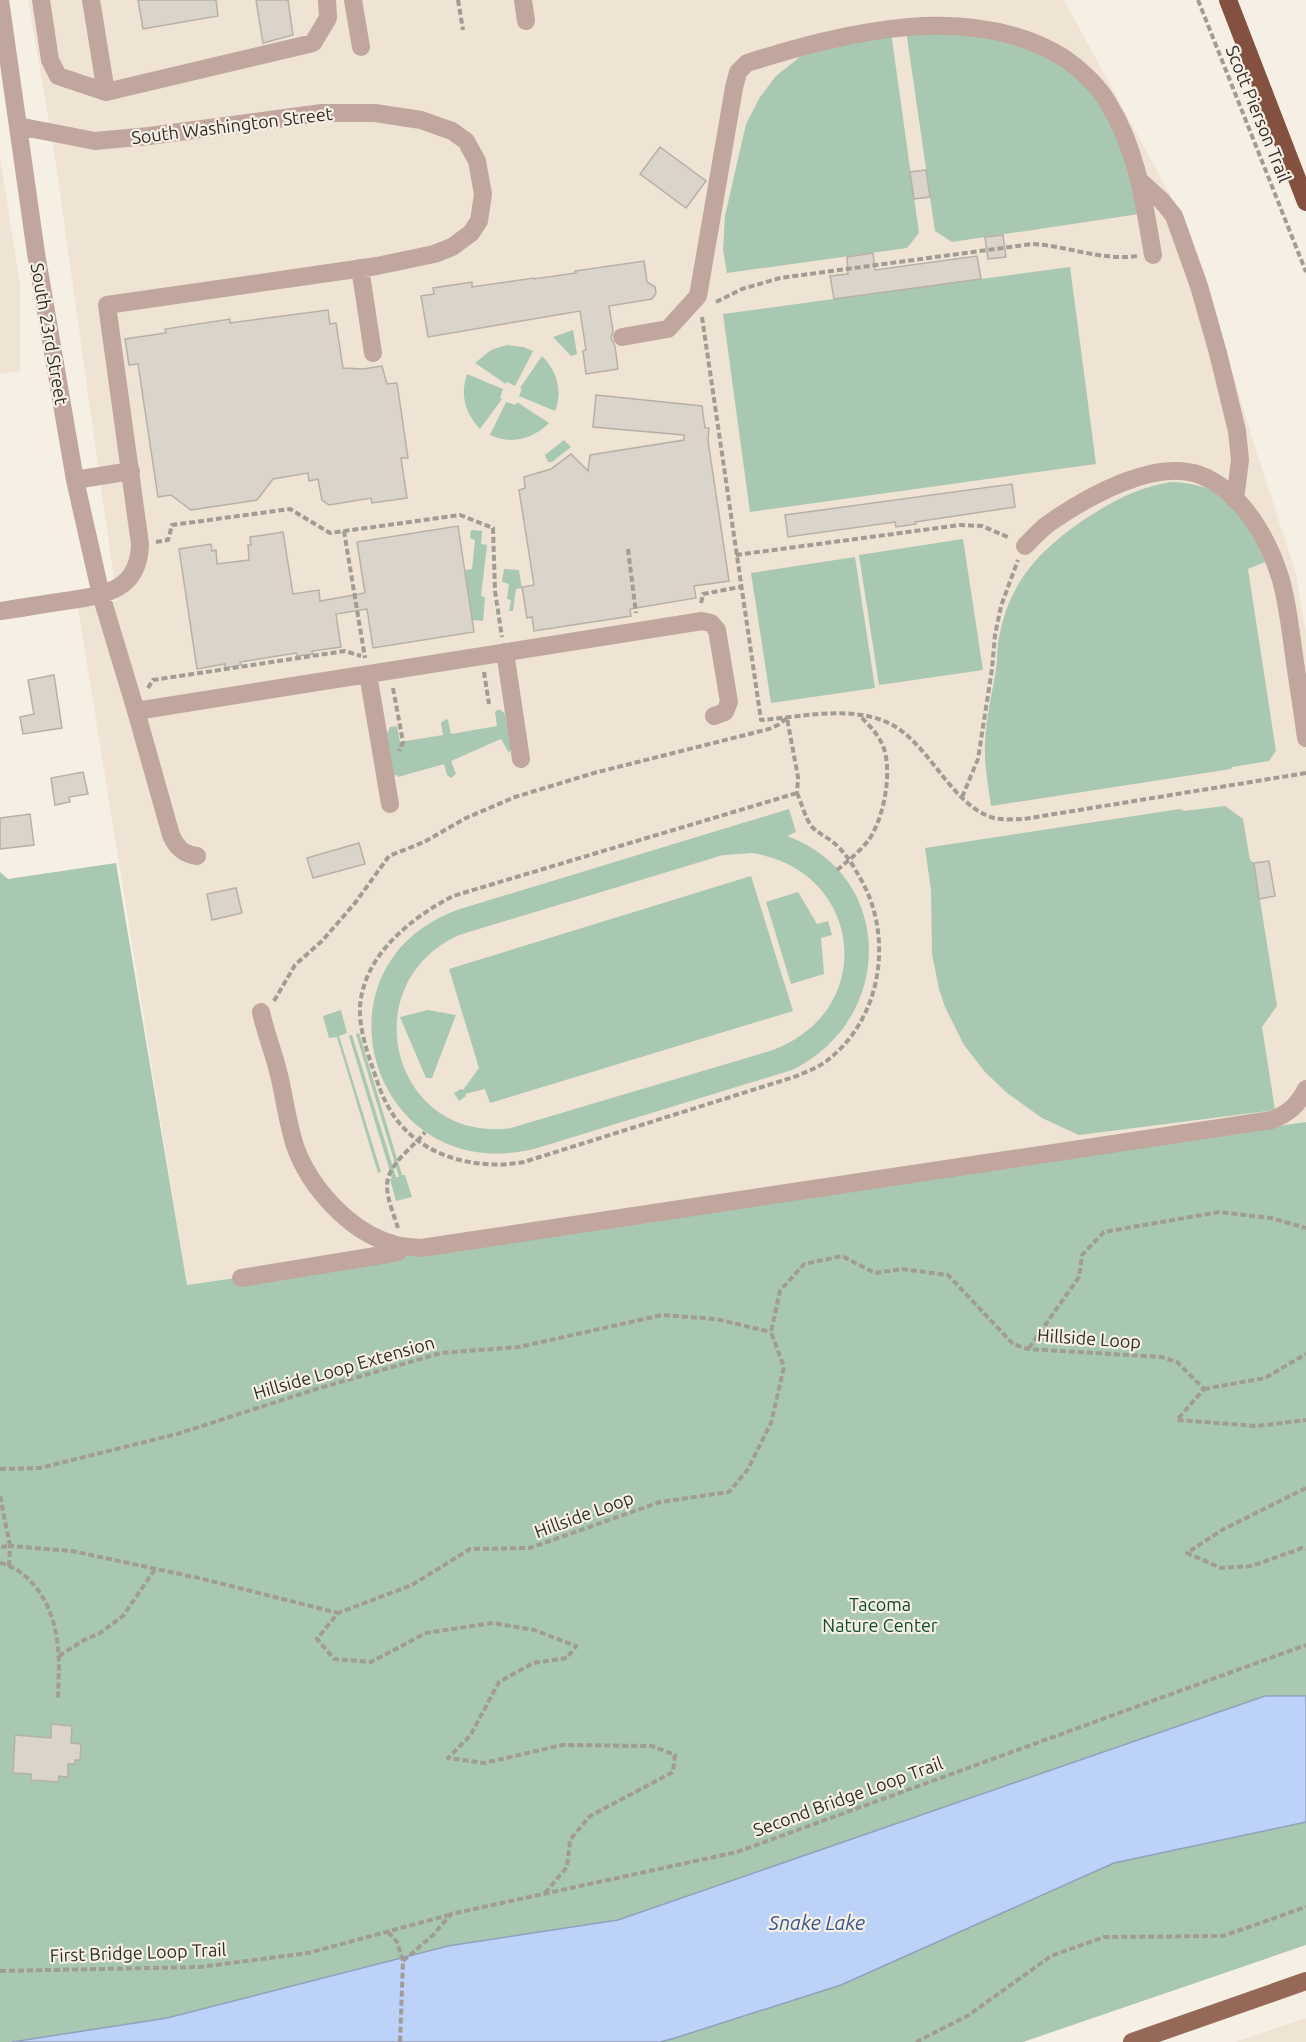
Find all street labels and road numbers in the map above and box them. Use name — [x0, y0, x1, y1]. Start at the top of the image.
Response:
street label: Scott Pierson Trail — [1222, 42, 1296, 185]
street label: South Washington Street — [130, 103, 334, 147]
street label: South 23rd Street — [28, 261, 72, 406]
street label: Hillside Loop — [1037, 1324, 1142, 1352]
street label: Hillside Loop Extension — [251, 1332, 437, 1403]
street label: Hillside Loop — [531, 1487, 636, 1541]
street label: Second Bridge Loop Trail — [750, 1752, 945, 1840]
street label: First Bridge Loop Trail — [49, 1939, 227, 1965]

